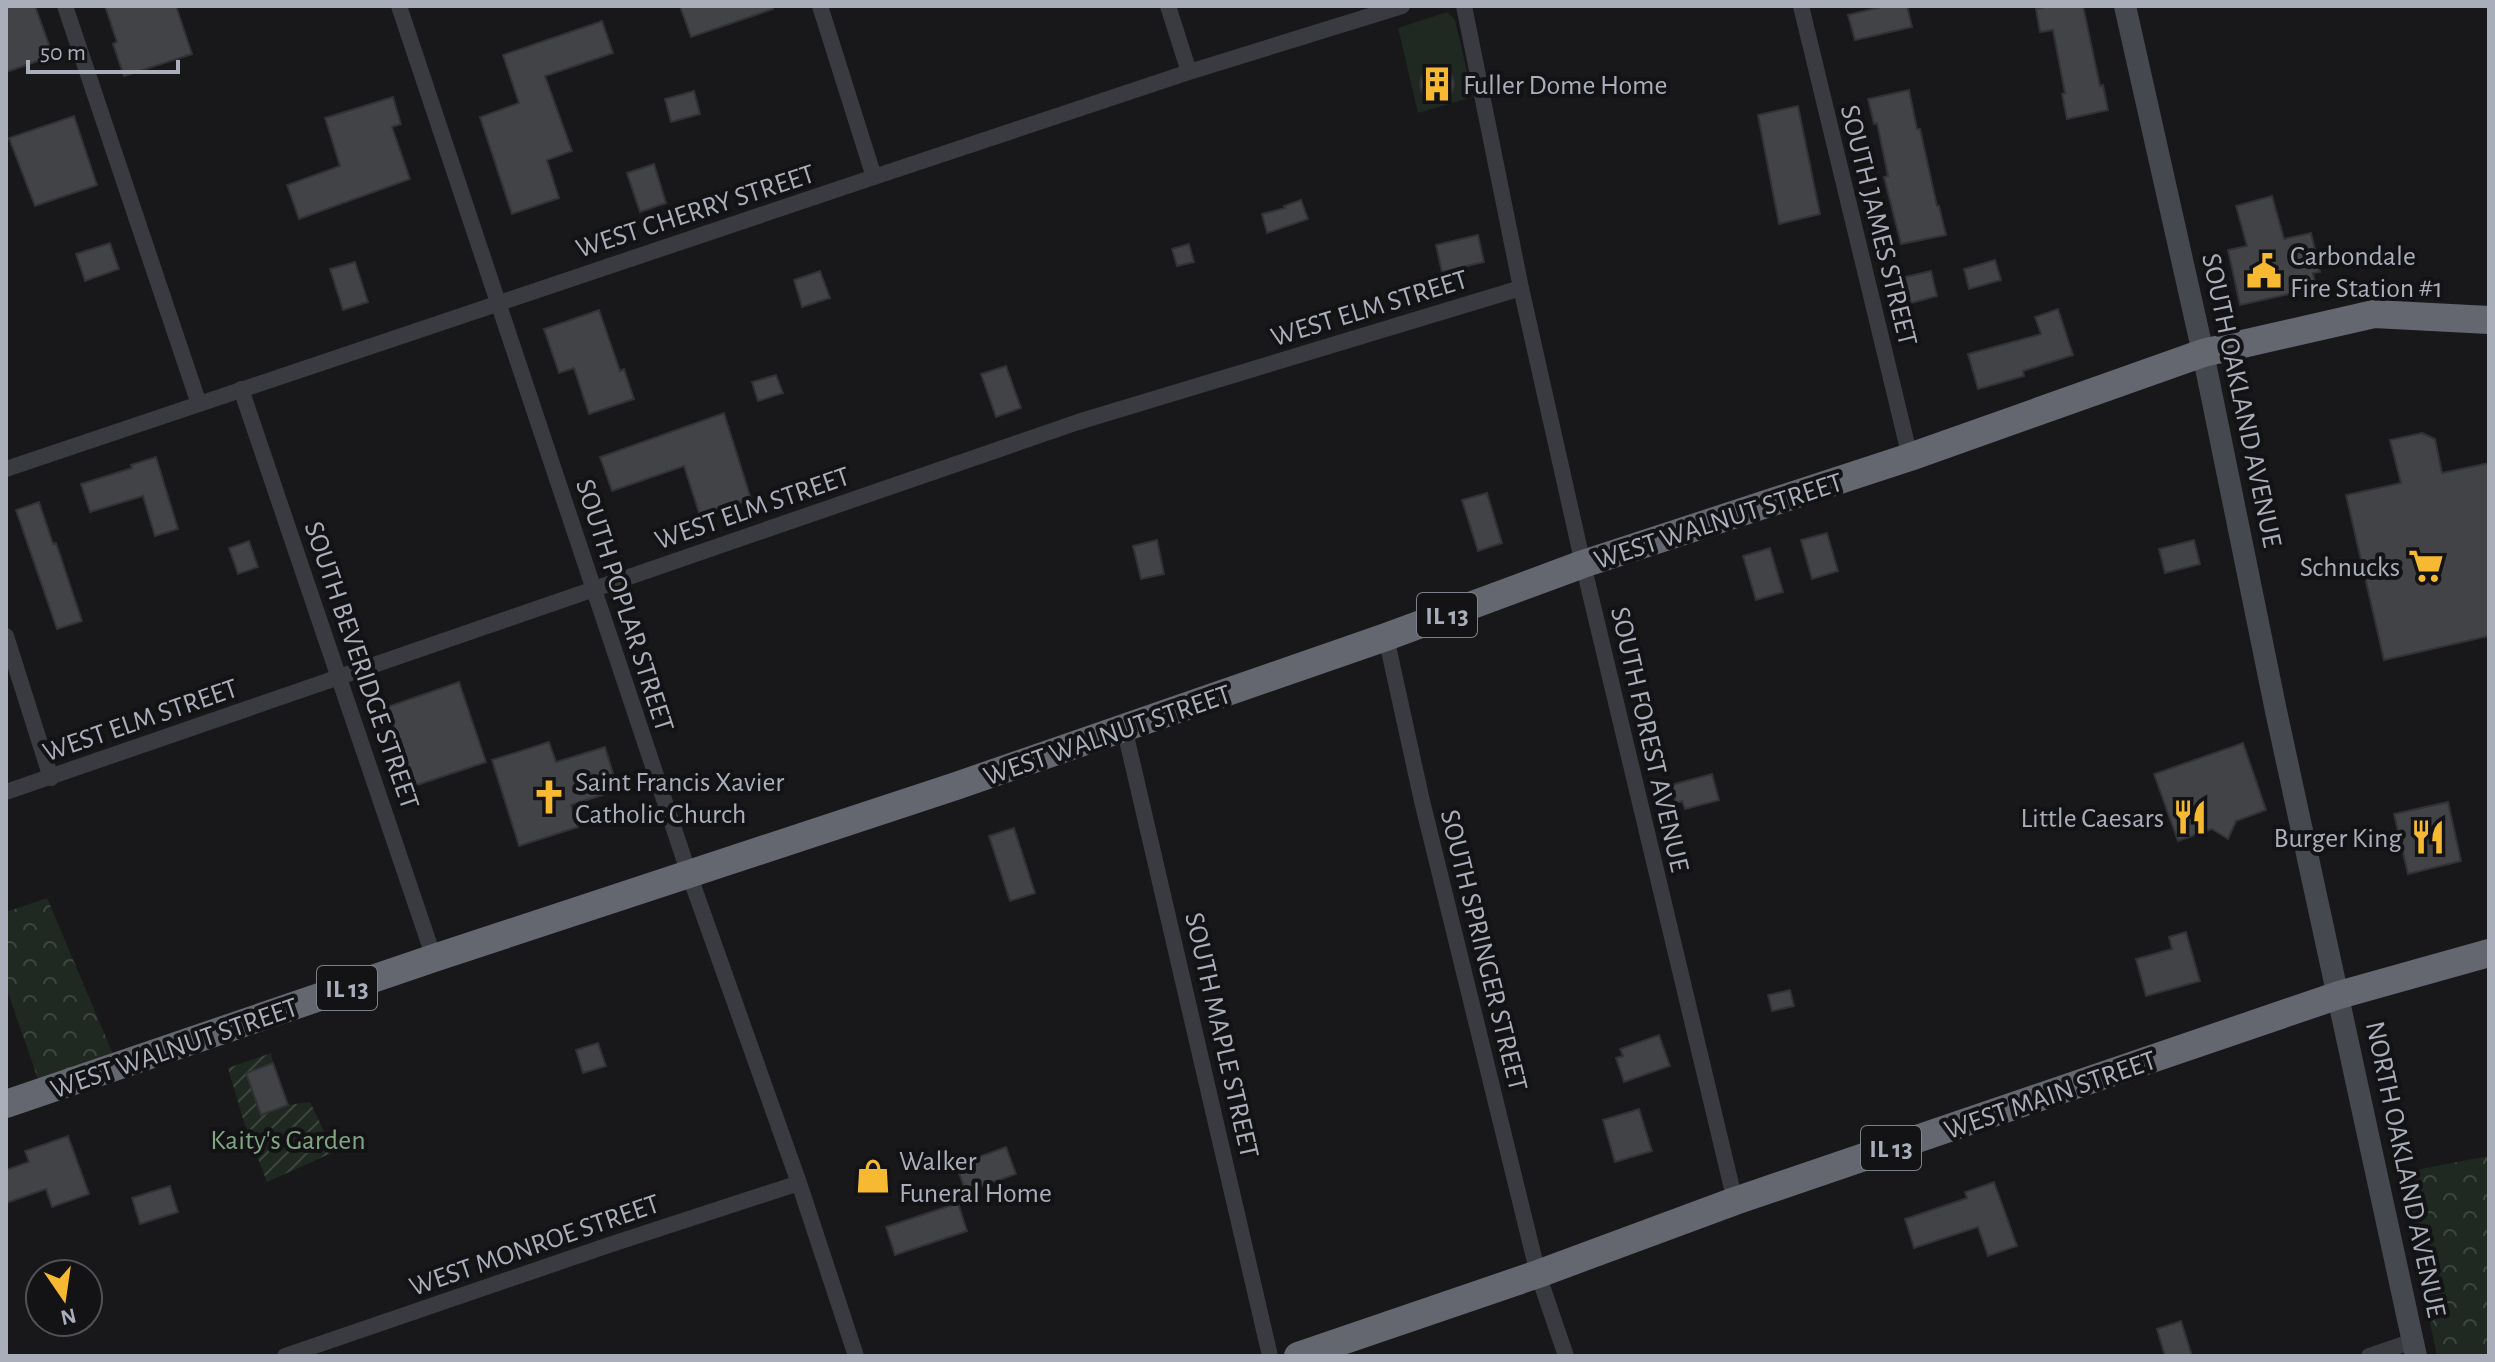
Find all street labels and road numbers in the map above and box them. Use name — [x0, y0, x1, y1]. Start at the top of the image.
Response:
street label: SOUTH JAMES STREET — [1835, 102, 1922, 349]
street label: WEST CHERRY STREET — [573, 160, 819, 264]
street label: SOUTH OAKLAND AVENUE — [2196, 251, 2286, 550]
street label: WEST ELM STREET — [1268, 266, 1472, 352]
street label: WEST ELM STREET — [652, 462, 854, 555]
street label: WEST WALNUT STREET — [1591, 468, 1847, 575]
street label: SOUTH POPLAR STREET — [570, 476, 678, 736]
street label: SOUTH BEVERIDGE STREET — [299, 518, 424, 814]
road number: IL 13 — [1417, 593, 1477, 637]
street label: SOUTH FOREST AVENUE — [1605, 604, 1693, 875]
street label: WEST ELM STREET — [40, 674, 242, 767]
street label: WEST WALNUT STREET — [980, 680, 1235, 791]
street label: SOUTH SPRINGER STREET — [1435, 807, 1532, 1094]
street label: SOUTH MAPLE STREET — [1179, 910, 1263, 1161]
road number: IL 13 — [317, 966, 377, 1010]
street label: WEST WALNUT STREET — [47, 993, 302, 1104]
street label: NORTH OAKLAND AVENUE — [2360, 1019, 2450, 1320]
street label: WEST MAIN STREET — [1941, 1046, 2160, 1145]
road number: IL 13 — [1861, 1126, 1921, 1170]
street label: WEST MONROE STREET — [406, 1190, 664, 1302]

